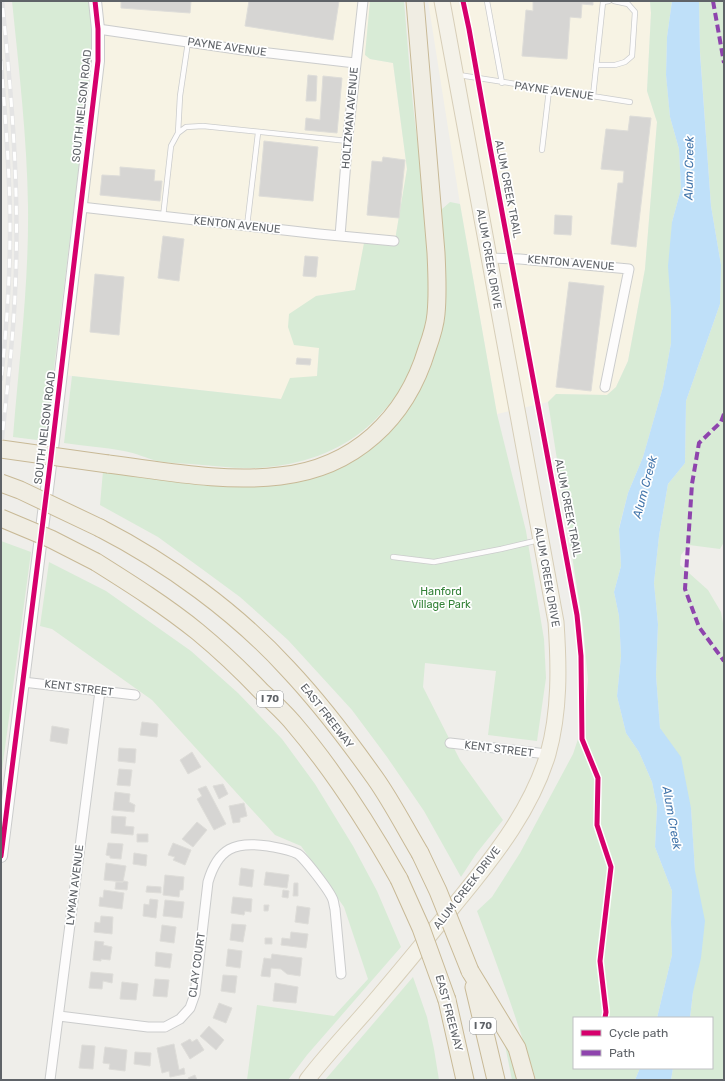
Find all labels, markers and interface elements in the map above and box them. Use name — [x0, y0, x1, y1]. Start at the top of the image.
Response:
street label: PAYNE AVENUE — [187, 35, 268, 59]
street label: SOUTH NELSON ROAD — [70, 49, 94, 163]
street label: HOLTZMAN AVENUE — [339, 66, 361, 169]
street label: PAYNE AVENUE — [514, 79, 595, 103]
water label: Alum Creek — [681, 135, 697, 201]
street label: ALUM CREEK TRAIL — [492, 139, 524, 239]
street label: ALUM CREEK DRIVE — [474, 208, 504, 310]
street label: KENTON AVENUE — [193, 214, 281, 236]
street label: KENTON AVENUE — [527, 253, 615, 273]
street label: SOUTH NELSON ROAD — [32, 371, 58, 485]
water label: Alum Creek — [630, 454, 660, 521]
street label: ALUM CREEK TRAIL — [552, 458, 584, 558]
street label: ALUM CREEK DRIVE — [532, 526, 562, 628]
park label: Hanford Village Park — [411, 585, 471, 611]
street label: KENT STREET — [44, 677, 115, 699]
street label: EAST FREEWAY — [298, 681, 356, 751]
road number: I 70 — [257, 691, 283, 707]
street label: KENT STREET — [464, 738, 535, 760]
water label: Alum Creek — [659, 784, 685, 852]
street label: LYMAN AVENUE — [64, 844, 86, 926]
street label: ALUM CREEK DRIVE — [431, 844, 503, 932]
street label: CLAY COURT — [186, 931, 208, 998]
street label: EAST FREEWAY — [433, 973, 465, 1053]
legend — [573, 1017, 713, 1069]
road number: I 70 — [470, 1018, 496, 1034]
text: Cycle path — [609, 1026, 668, 1040]
text: Path — [609, 1046, 635, 1060]

